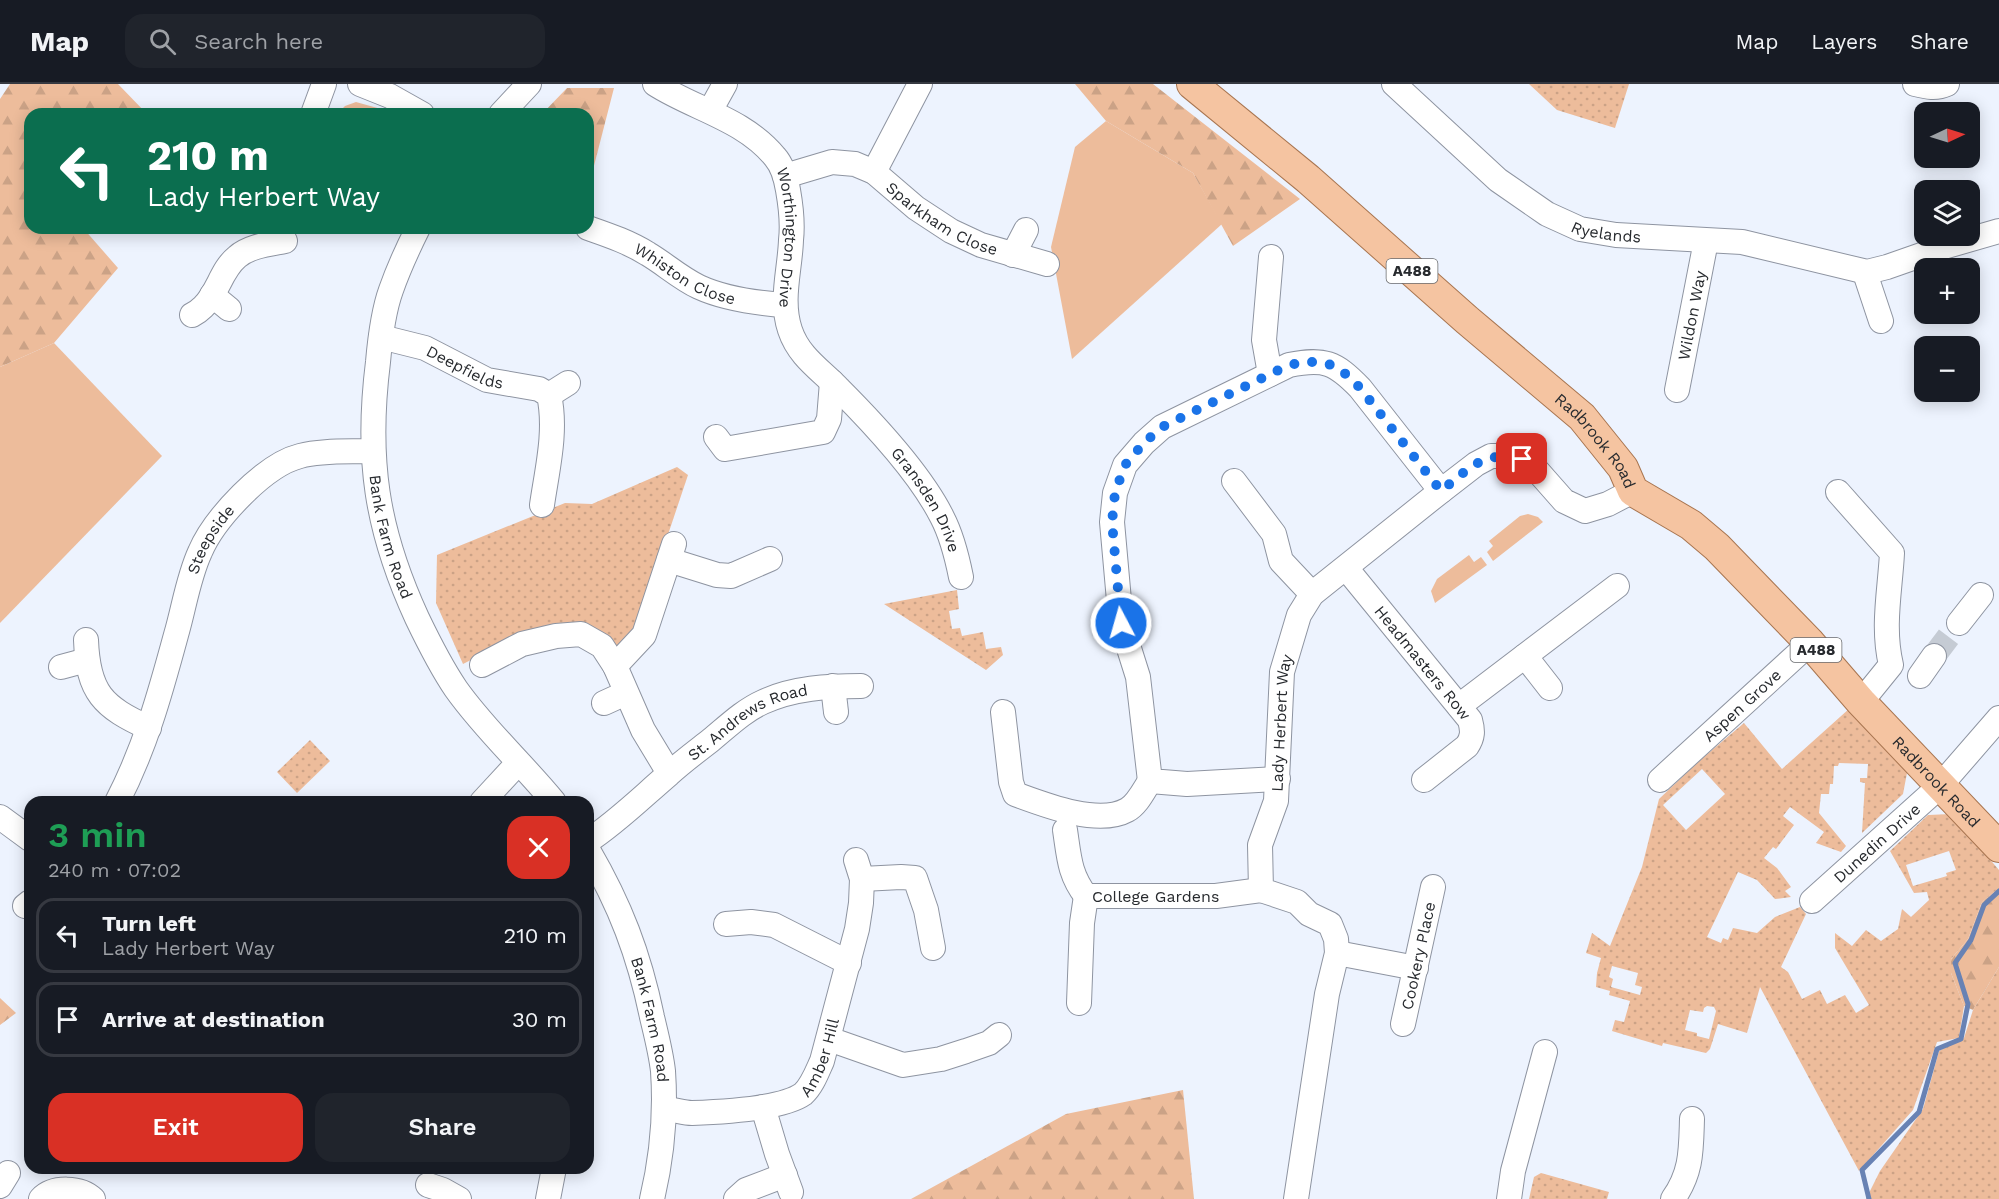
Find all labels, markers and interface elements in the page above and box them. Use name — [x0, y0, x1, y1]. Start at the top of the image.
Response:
search box — [125, 14, 545, 68]
text: Map — [30, 25, 89, 58]
icon: search — [146, 25, 179, 58]
text: Search here — [194, 29, 323, 54]
text: Map — [1735, 29, 1778, 54]
text: Layers — [1811, 29, 1877, 54]
text: Share — [1910, 29, 1969, 54]
north arrow — [1914, 102, 1980, 168]
map controls — [1914, 102, 1980, 402]
text: 210 m — [147, 131, 269, 180]
icon: left — [48, 132, 126, 210]
street label: Worthington Drive — [773, 165, 801, 308]
street label: Sparkham Close — [882, 178, 1000, 259]
button: layers — [1914, 180, 1980, 246]
text: Lady Herbert Way — [147, 181, 380, 213]
street label: Ryelands — [1568, 217, 1642, 246]
street label: Whiston Close — [631, 239, 737, 308]
button: + — [1914, 258, 1980, 324]
road number: A488 — [1386, 259, 1438, 283]
street label: Wildon Way — [1674, 268, 1710, 362]
button: − — [1914, 336, 1980, 402]
street label: Deepfields — [423, 341, 505, 393]
street label: Radbrook Road — [1551, 389, 1640, 491]
pin — [1496, 433, 1547, 484]
icon: arrive — [1505, 442, 1538, 475]
street label: Gransden Drive — [887, 443, 964, 554]
street label: Bank Farm Road — [365, 474, 416, 602]
street label: Steepside — [183, 501, 238, 576]
position arrow — [1089, 591, 1153, 655]
street label: Headmasters Row — [1371, 602, 1475, 724]
road number: A488 — [1790, 638, 1842, 662]
street label: Lady Herbert Way — [1267, 651, 1297, 792]
street label: Aspen Grove — [1699, 665, 1785, 746]
street label: St. Andrews Road — [684, 680, 809, 765]
street label: Radbrook Road — [1888, 732, 1984, 831]
street label: Dunedin Drive — [1830, 799, 1924, 887]
text: 3 min — [48, 814, 147, 856]
button: close — [507, 816, 570, 879]
text: 240 m · 07:02 — [48, 858, 181, 882]
street label: College Gardens — [1092, 887, 1219, 906]
street label: Cookery Place — [1397, 900, 1440, 1012]
text: Turn left — [102, 911, 196, 936]
icon: left — [51, 919, 84, 952]
text: 210 m — [503, 923, 567, 948]
text: Lady Herbert Way — [102, 936, 275, 960]
street label: Bank Farm Road — [627, 955, 673, 1083]
icon: arrive — [51, 1003, 84, 1036]
text: Arrive at destination — [102, 1007, 325, 1032]
text: 30 m — [512, 1007, 567, 1032]
street label: Amber Hill — [796, 1016, 843, 1101]
button: Exit — [48, 1093, 303, 1162]
button: Share — [315, 1093, 570, 1162]

